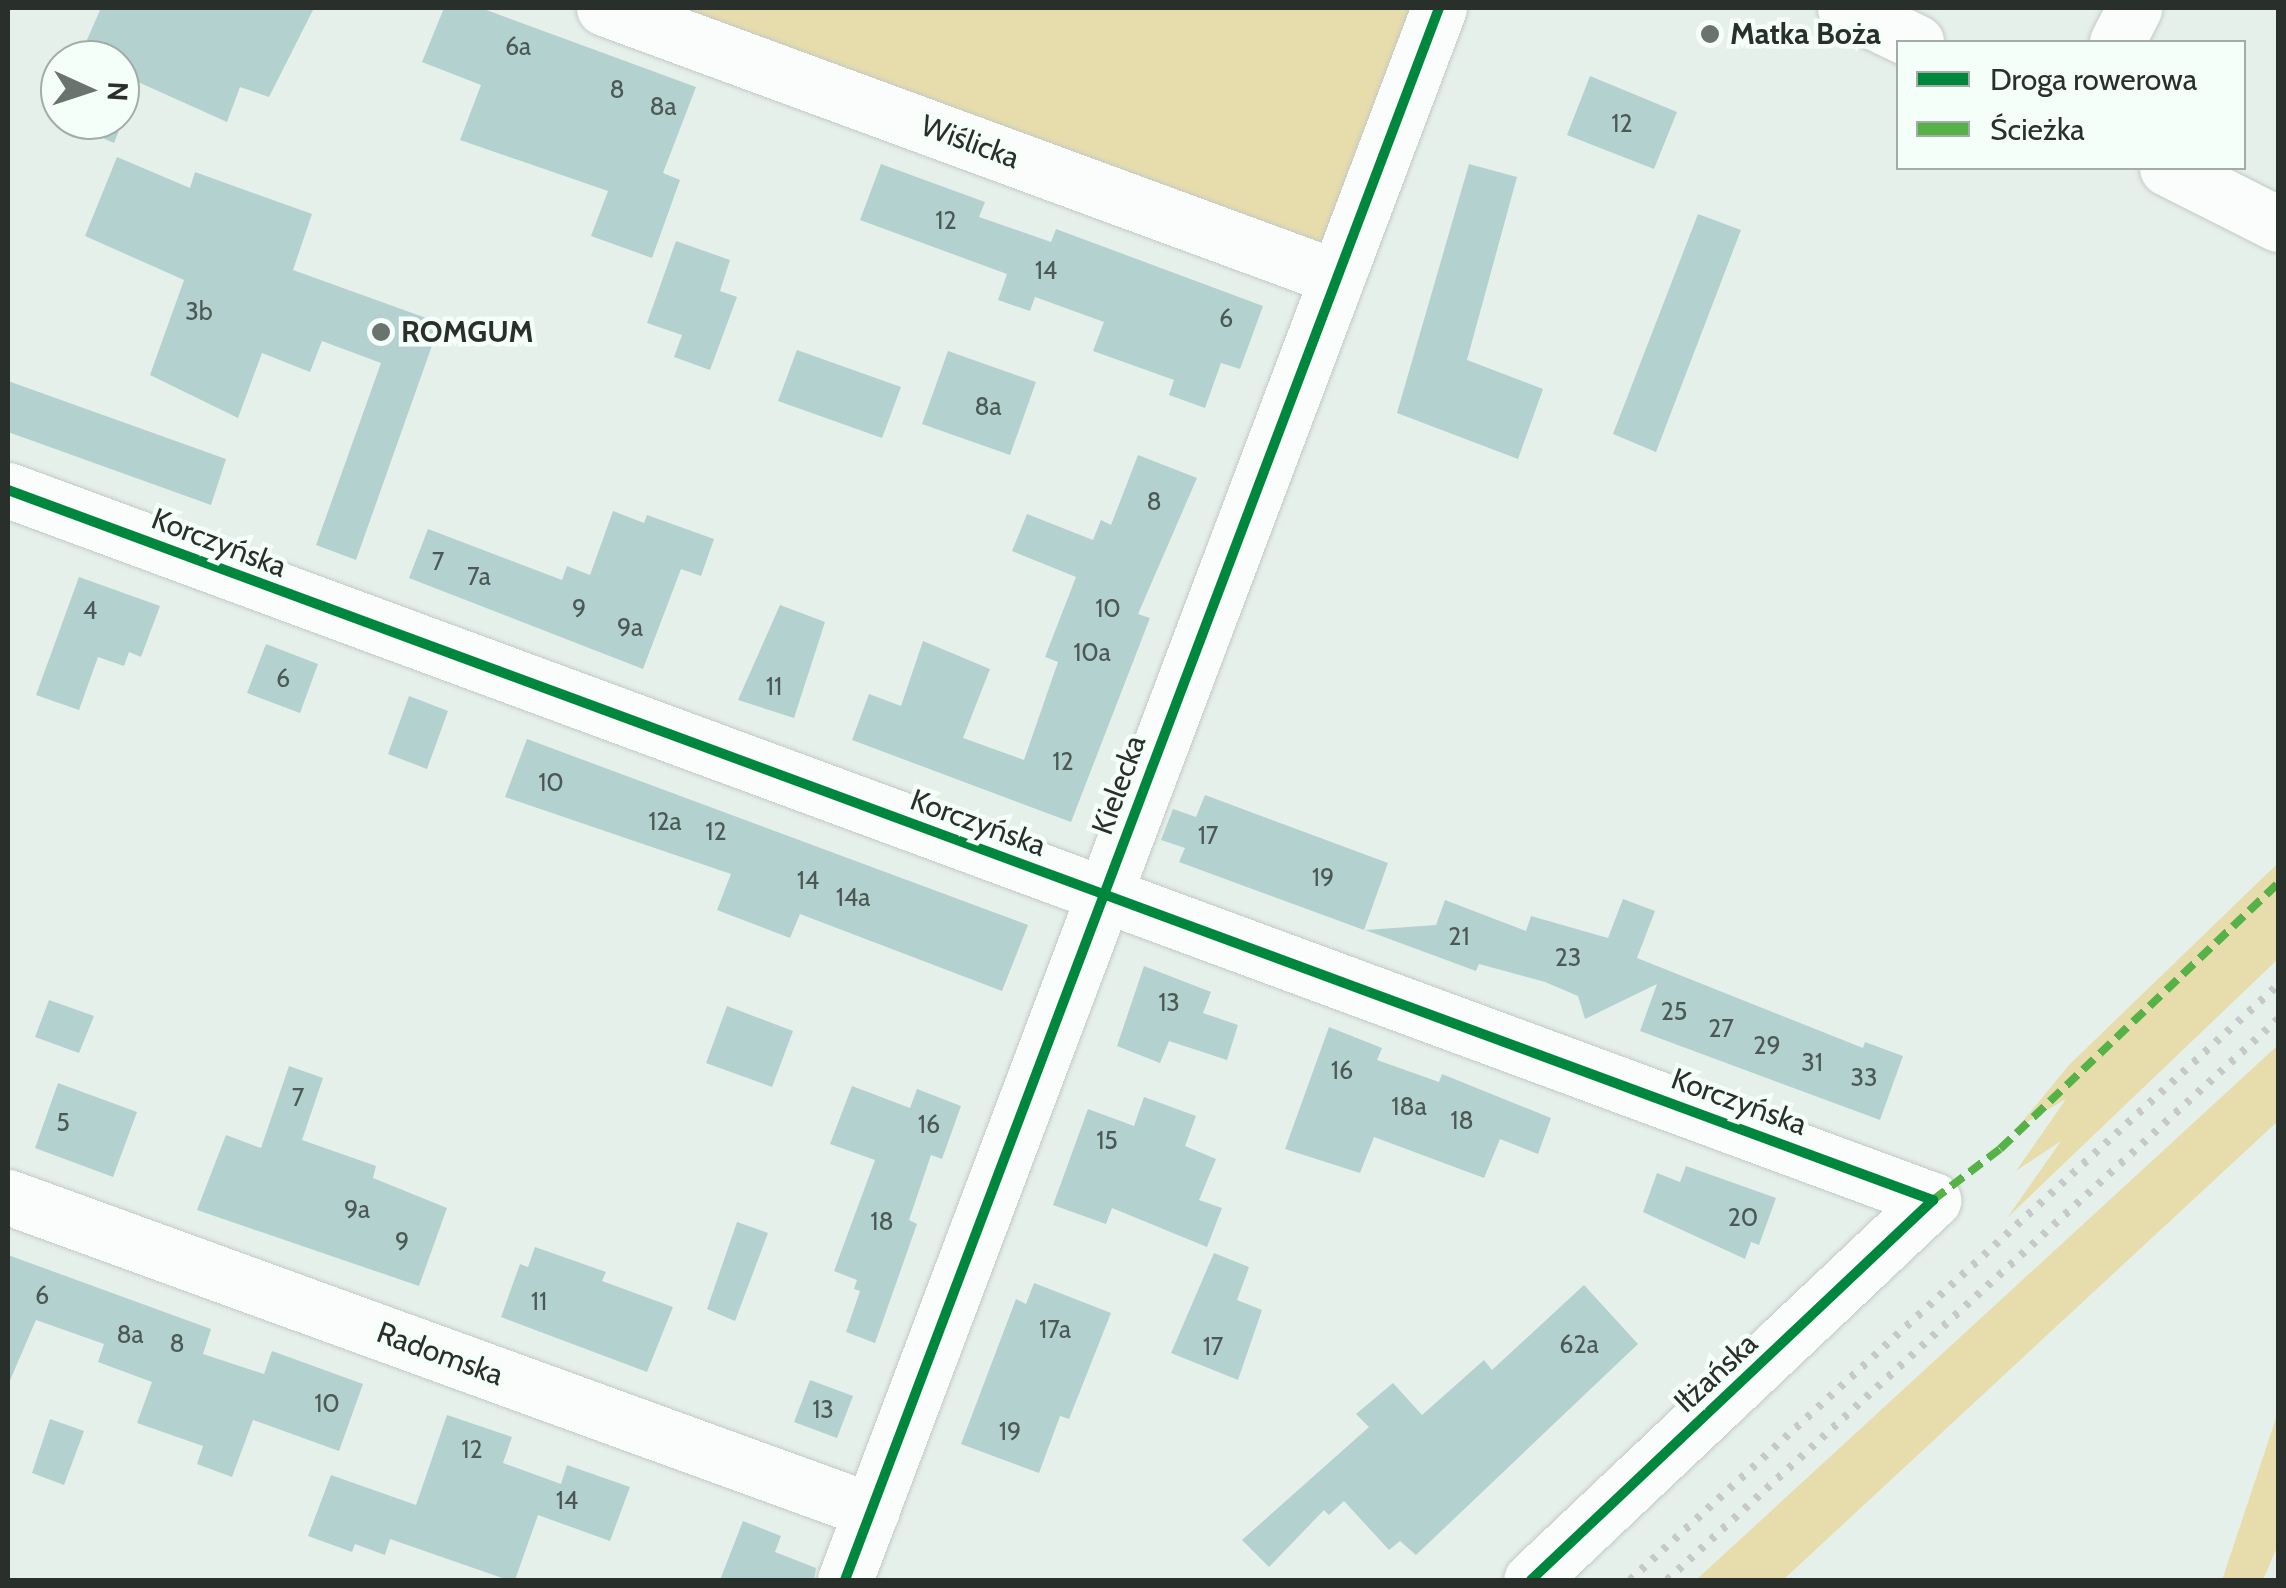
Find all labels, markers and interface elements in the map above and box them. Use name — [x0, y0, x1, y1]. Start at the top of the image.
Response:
place label: Matka Boża — [1730, 16, 1881, 52]
marker: Matka Boża — [1699, 23, 1721, 45]
house number: 6a — [505, 31, 531, 61]
north arrow — [40, 40, 140, 140]
legend — [1896, 40, 2246, 170]
text: Droga rowerowa — [1990, 61, 2197, 98]
house number: 8 — [609, 74, 625, 104]
text: N — [100, 81, 135, 102]
house number: 8a — [649, 91, 677, 121]
street label: Wiślicka — [916, 108, 1024, 176]
house number: 12 — [1611, 108, 1633, 138]
text: Ścieżka — [1990, 111, 2085, 148]
house number: 12 — [935, 205, 957, 235]
house number: 14 — [1035, 255, 1057, 285]
house number: 3b — [185, 296, 213, 326]
house number: 6 — [1219, 303, 1233, 333]
place label: ROMGUM — [401, 314, 533, 350]
marker: ROMGUM — [370, 321, 392, 343]
house number: 8a — [974, 391, 1002, 421]
house number: 8 — [1146, 486, 1162, 516]
street label: Korczyńska — [147, 501, 291, 585]
house number: 7 — [432, 546, 444, 576]
house number: 7a — [467, 561, 491, 591]
house number: 9 — [572, 593, 586, 623]
house number: 10 — [1095, 593, 1121, 623]
house number: 4 — [83, 595, 97, 625]
house number: 9a — [617, 612, 643, 642]
house number: 10a — [1073, 637, 1111, 667]
house number: 6 — [276, 663, 290, 693]
house number: 11 — [766, 671, 782, 701]
street label: Kielecka — [1084, 730, 1154, 840]
house number: 12 — [1052, 746, 1074, 776]
house number: 10 — [538, 767, 564, 797]
street label: Korczyńska — [905, 782, 1051, 864]
house number: 12a — [648, 806, 682, 836]
house number: 12 — [705, 816, 727, 846]
house number: 17 — [1198, 820, 1218, 850]
house number: 19 — [1312, 862, 1334, 892]
house number: 14 — [797, 865, 819, 895]
house number: 14a — [836, 882, 870, 912]
house number: 21 — [1448, 921, 1470, 951]
house number: 23 — [1555, 942, 1581, 972]
house number: 13 — [1158, 987, 1180, 1017]
house number: 25 — [1661, 996, 1687, 1026]
house number: 27 — [1708, 1013, 1734, 1043]
house number: 29 — [1753, 1030, 1781, 1060]
house number: 31 — [1801, 1047, 1823, 1077]
house number: 16 — [1331, 1055, 1353, 1085]
street label: Korczyńska — [1666, 1061, 1812, 1143]
house number: 33 — [1850, 1062, 1878, 1092]
house number: 7 — [292, 1082, 304, 1112]
house number: 18a — [1391, 1091, 1427, 1121]
house number: 18 — [1450, 1105, 1474, 1135]
house number: 5 — [56, 1107, 70, 1137]
house number: 16 — [918, 1109, 940, 1139]
house number: 15 — [1096, 1125, 1118, 1155]
house number: 9a — [344, 1194, 370, 1224]
house number: 20 — [1728, 1202, 1758, 1232]
house number: 18 — [870, 1206, 894, 1236]
house number: 9 — [395, 1226, 409, 1256]
house number: 6 — [35, 1280, 49, 1310]
house number: 11 — [531, 1286, 547, 1316]
house number: 17a — [1039, 1314, 1071, 1344]
street label: Radomska — [372, 1315, 508, 1393]
house number: 8a — [116, 1319, 144, 1349]
street label: Iłżańska — [1667, 1326, 1765, 1420]
house number: 8 — [169, 1328, 185, 1358]
house number: 62a — [1559, 1329, 1599, 1359]
house number: 17 — [1203, 1331, 1223, 1361]
house number: 10 — [314, 1388, 340, 1418]
house number: 13 — [812, 1394, 834, 1424]
house number: 19 — [999, 1416, 1021, 1446]
house number: 12 — [461, 1434, 483, 1464]
house number: 14 — [556, 1485, 578, 1515]

